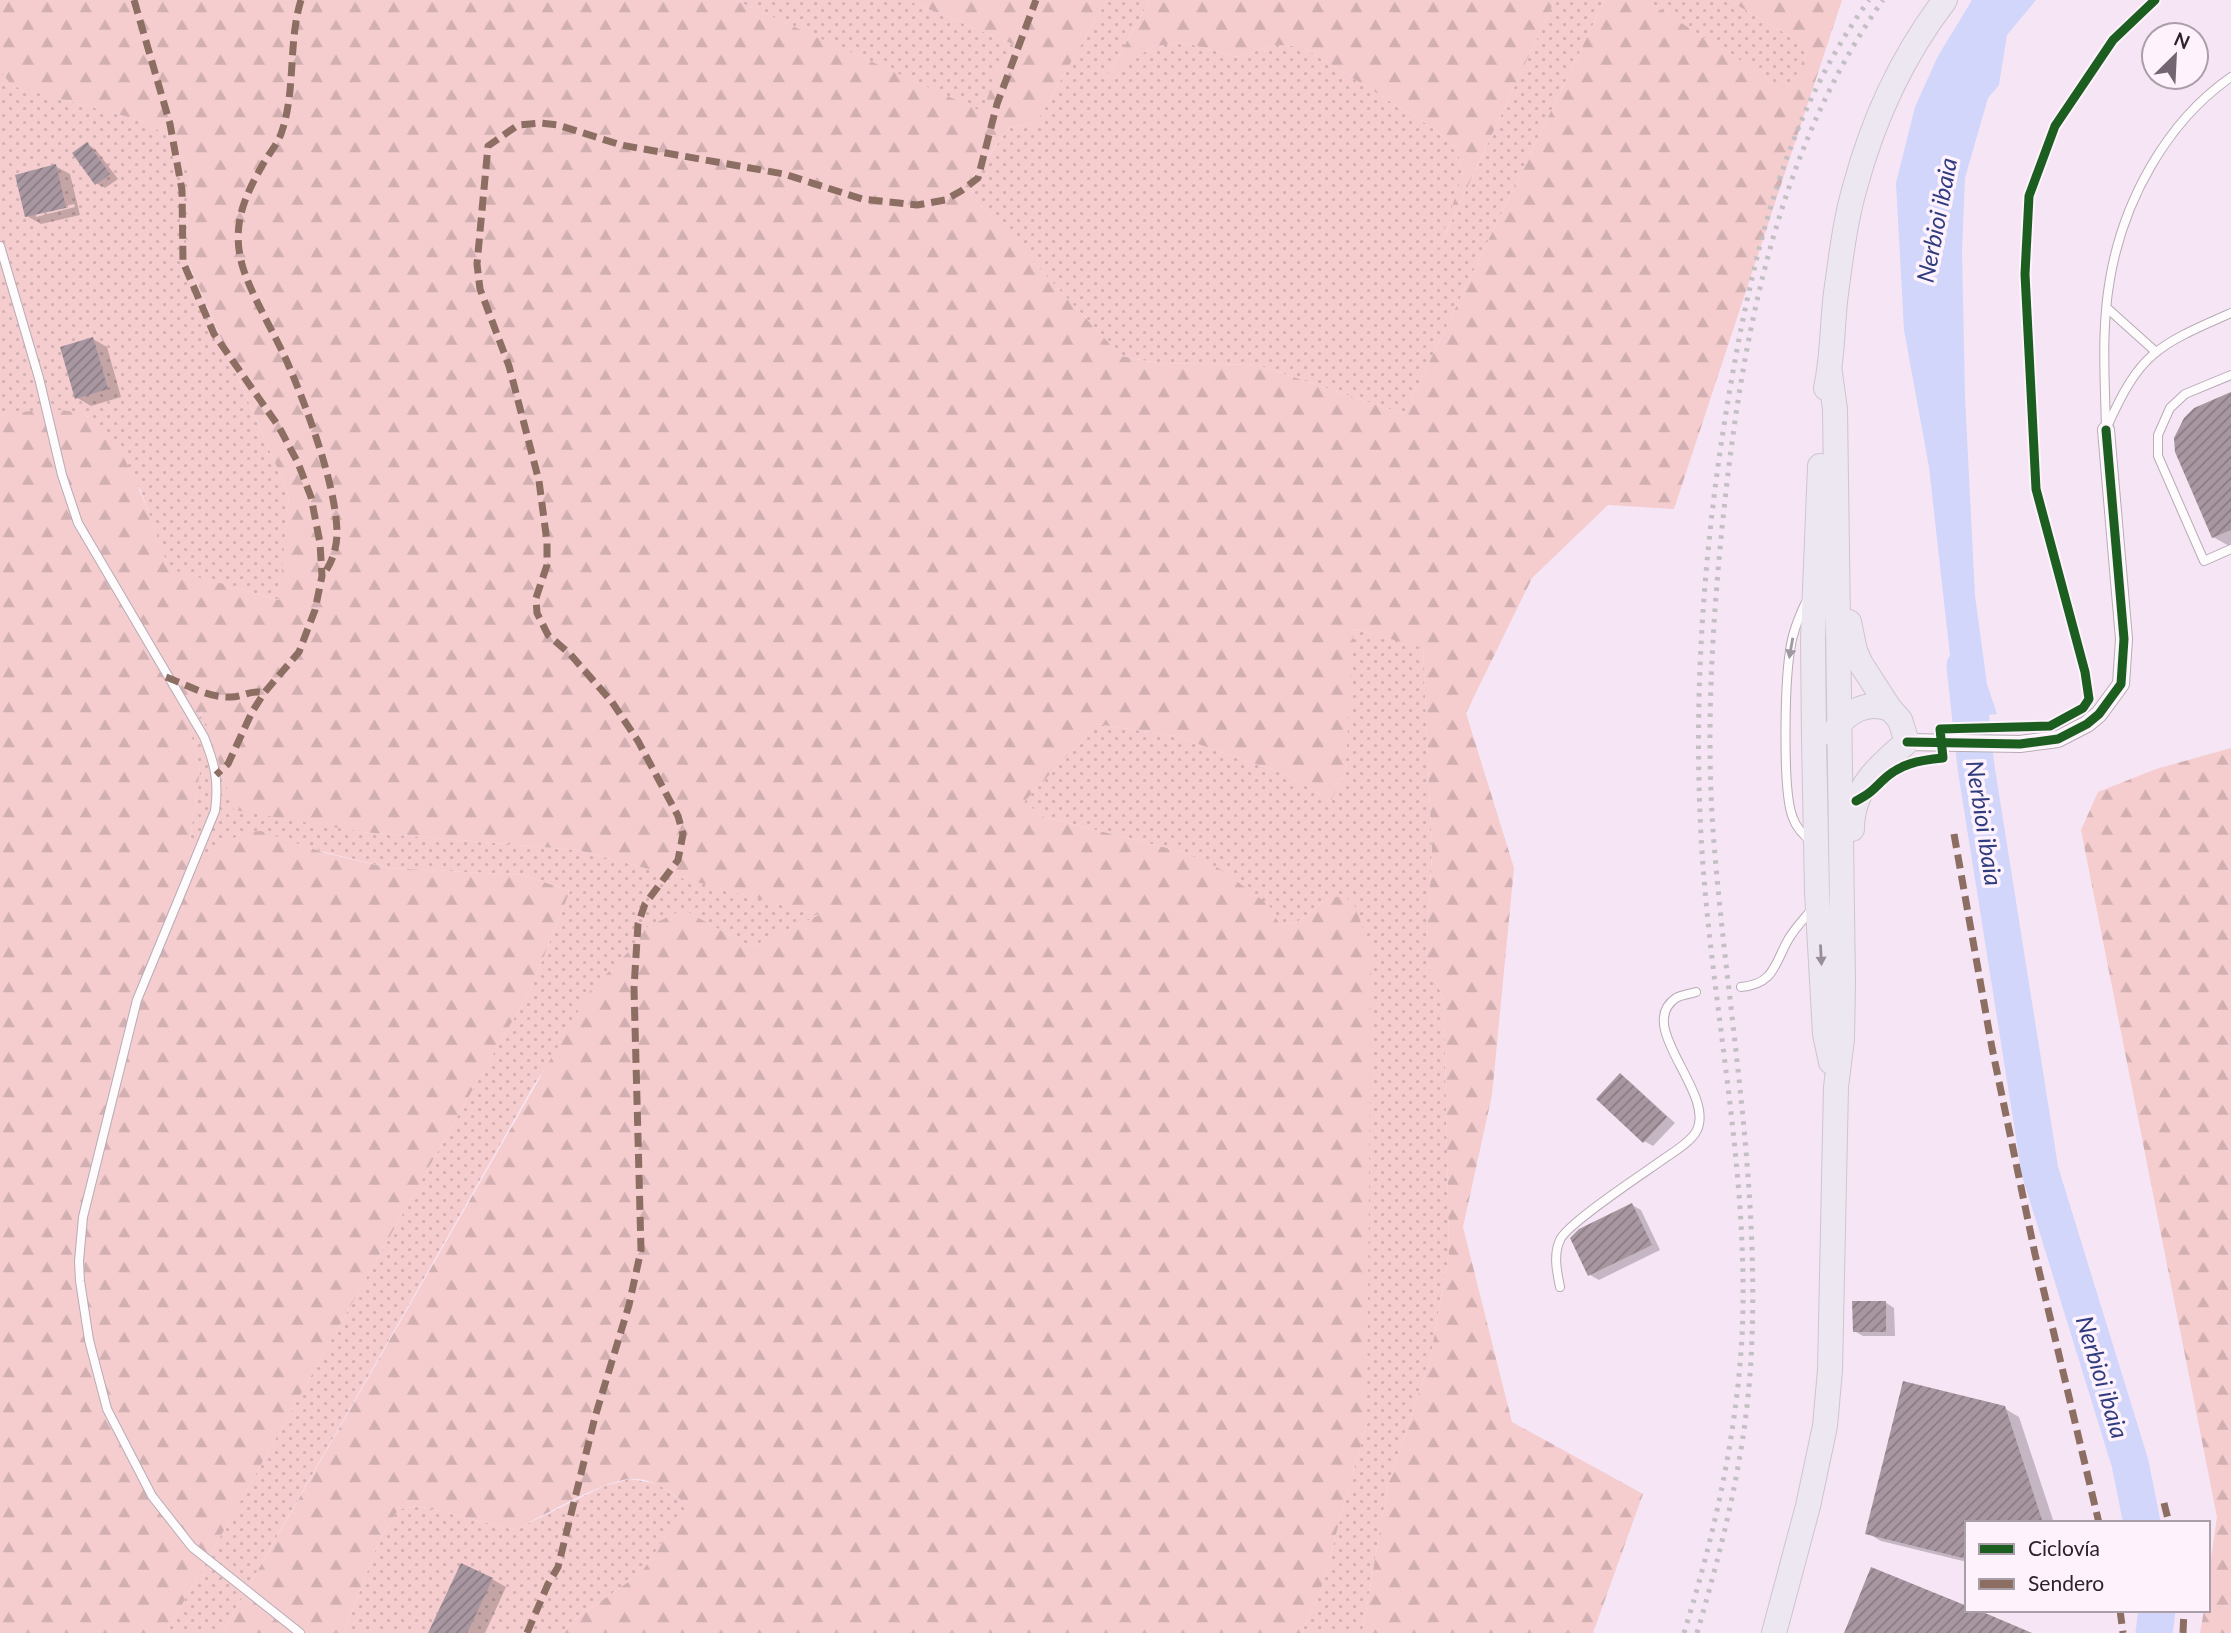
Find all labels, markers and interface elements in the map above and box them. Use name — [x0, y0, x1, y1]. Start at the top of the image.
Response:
north arrow — [2140, 21, 2210, 91]
text: N — [2171, 27, 2193, 53]
water label: Nerbioi ibaia — [1910, 155, 1962, 285]
one-way arrow — [1785, 637, 1796, 659]
water label: Nerbioi ibaia — [1961, 758, 2009, 888]
one-way arrow — [1816, 944, 1827, 966]
water label: Nerbioi ibaia — [2071, 1312, 2135, 1442]
legend — [1965, 1521, 2210, 1612]
text: Ciclovía — [2028, 1535, 2100, 1560]
text: Sendero — [2028, 1570, 2104, 1595]

